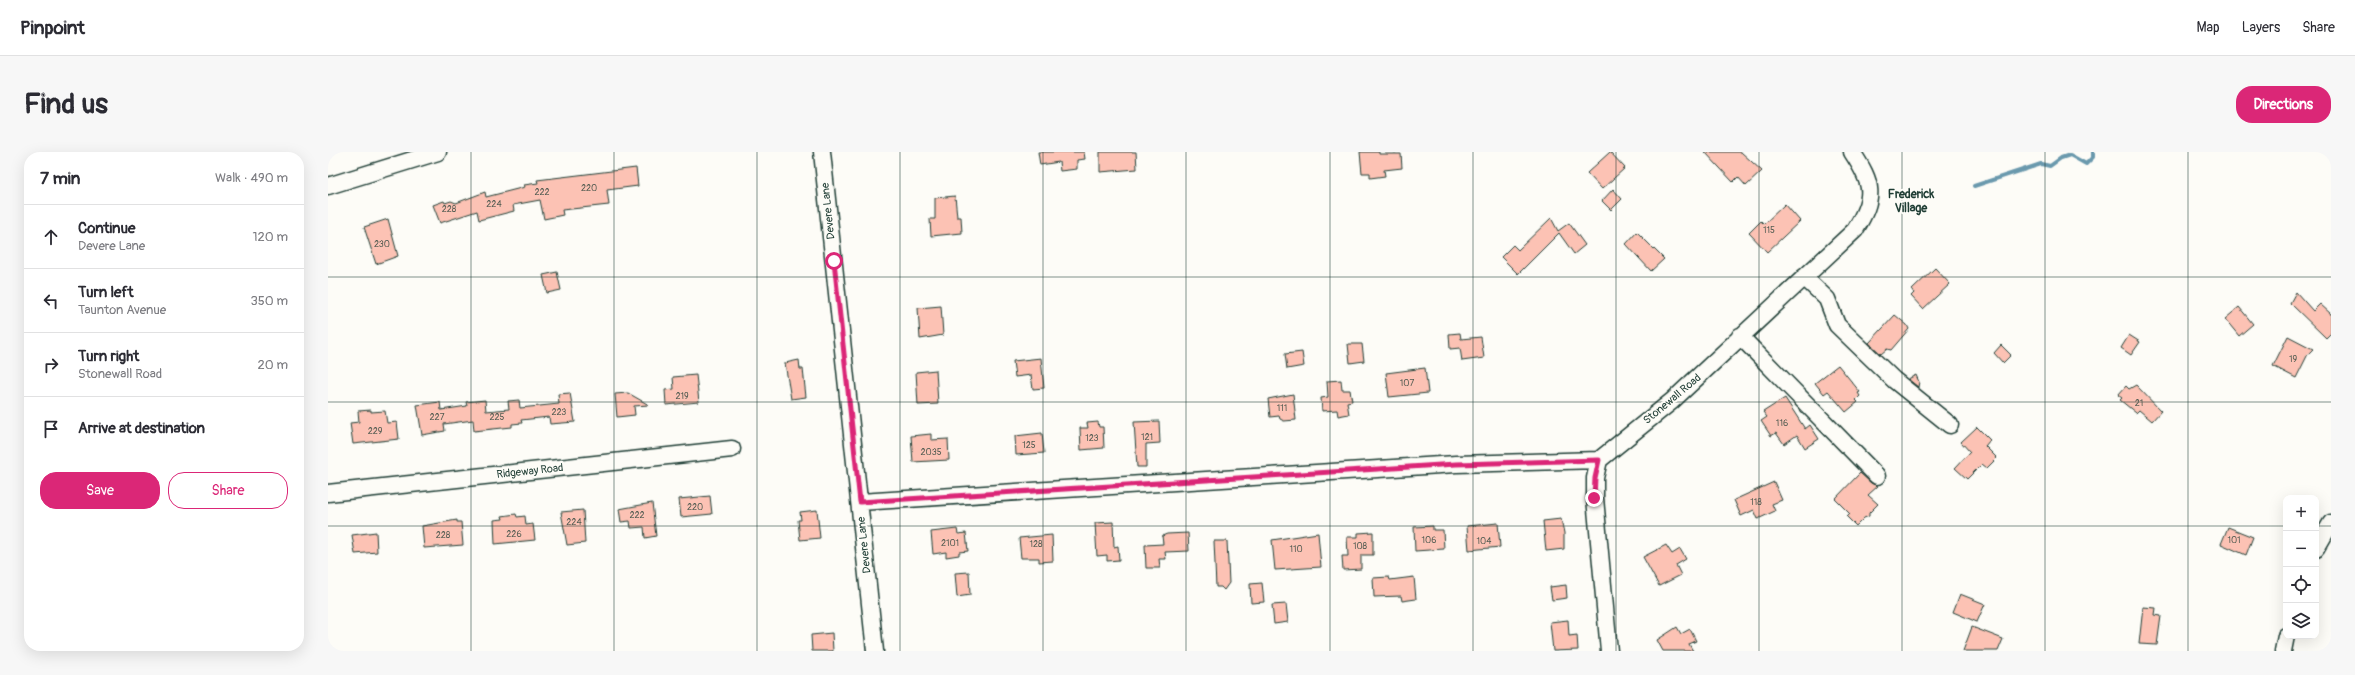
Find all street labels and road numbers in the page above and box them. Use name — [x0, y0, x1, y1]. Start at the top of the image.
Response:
street label: Devere Lane — [819, 181, 837, 240]
street label: Stonewall Road — [1641, 371, 1703, 427]
street label: Ridgeway Road — [496, 461, 564, 481]
street label: Devere Lane — [855, 515, 873, 574]

